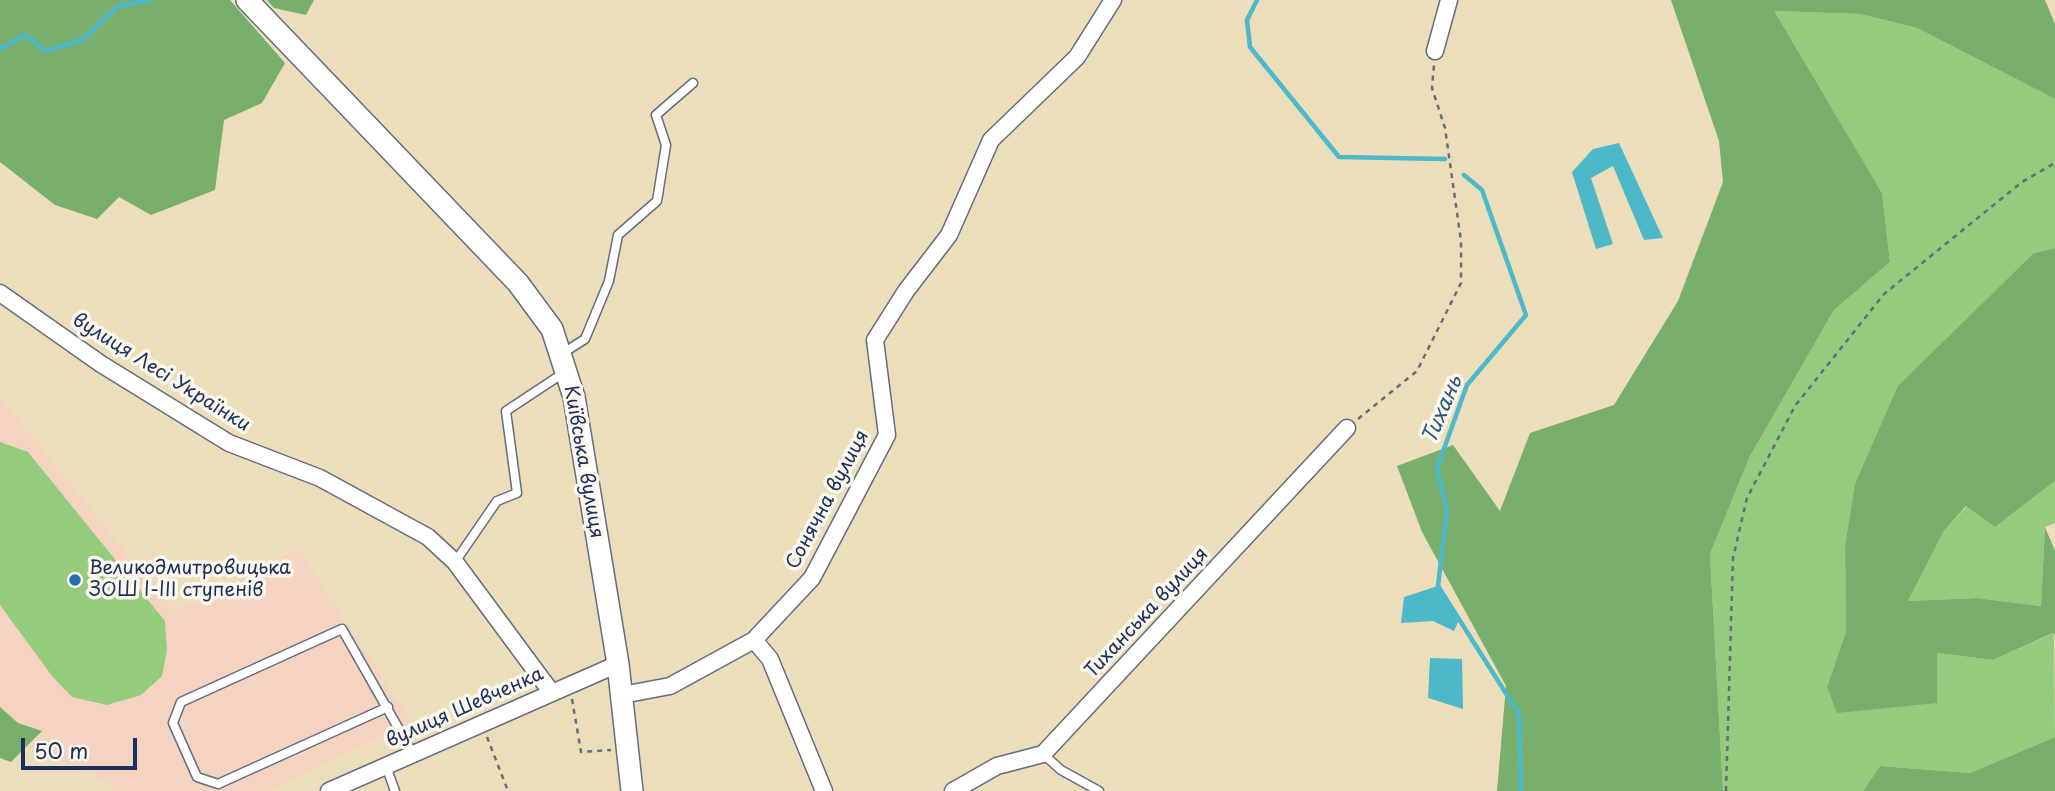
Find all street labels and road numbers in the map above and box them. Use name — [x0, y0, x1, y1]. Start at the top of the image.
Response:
street label: вулиця Лесі Українки — [68, 309, 254, 437]
street label: Київська вулиця — [558, 384, 608, 540]
street label: Сонячна вулиця — [782, 427, 874, 573]
street label: Тиханська вулиця — [1081, 543, 1213, 683]
street label: вулиця Шевченка — [383, 663, 547, 753]

